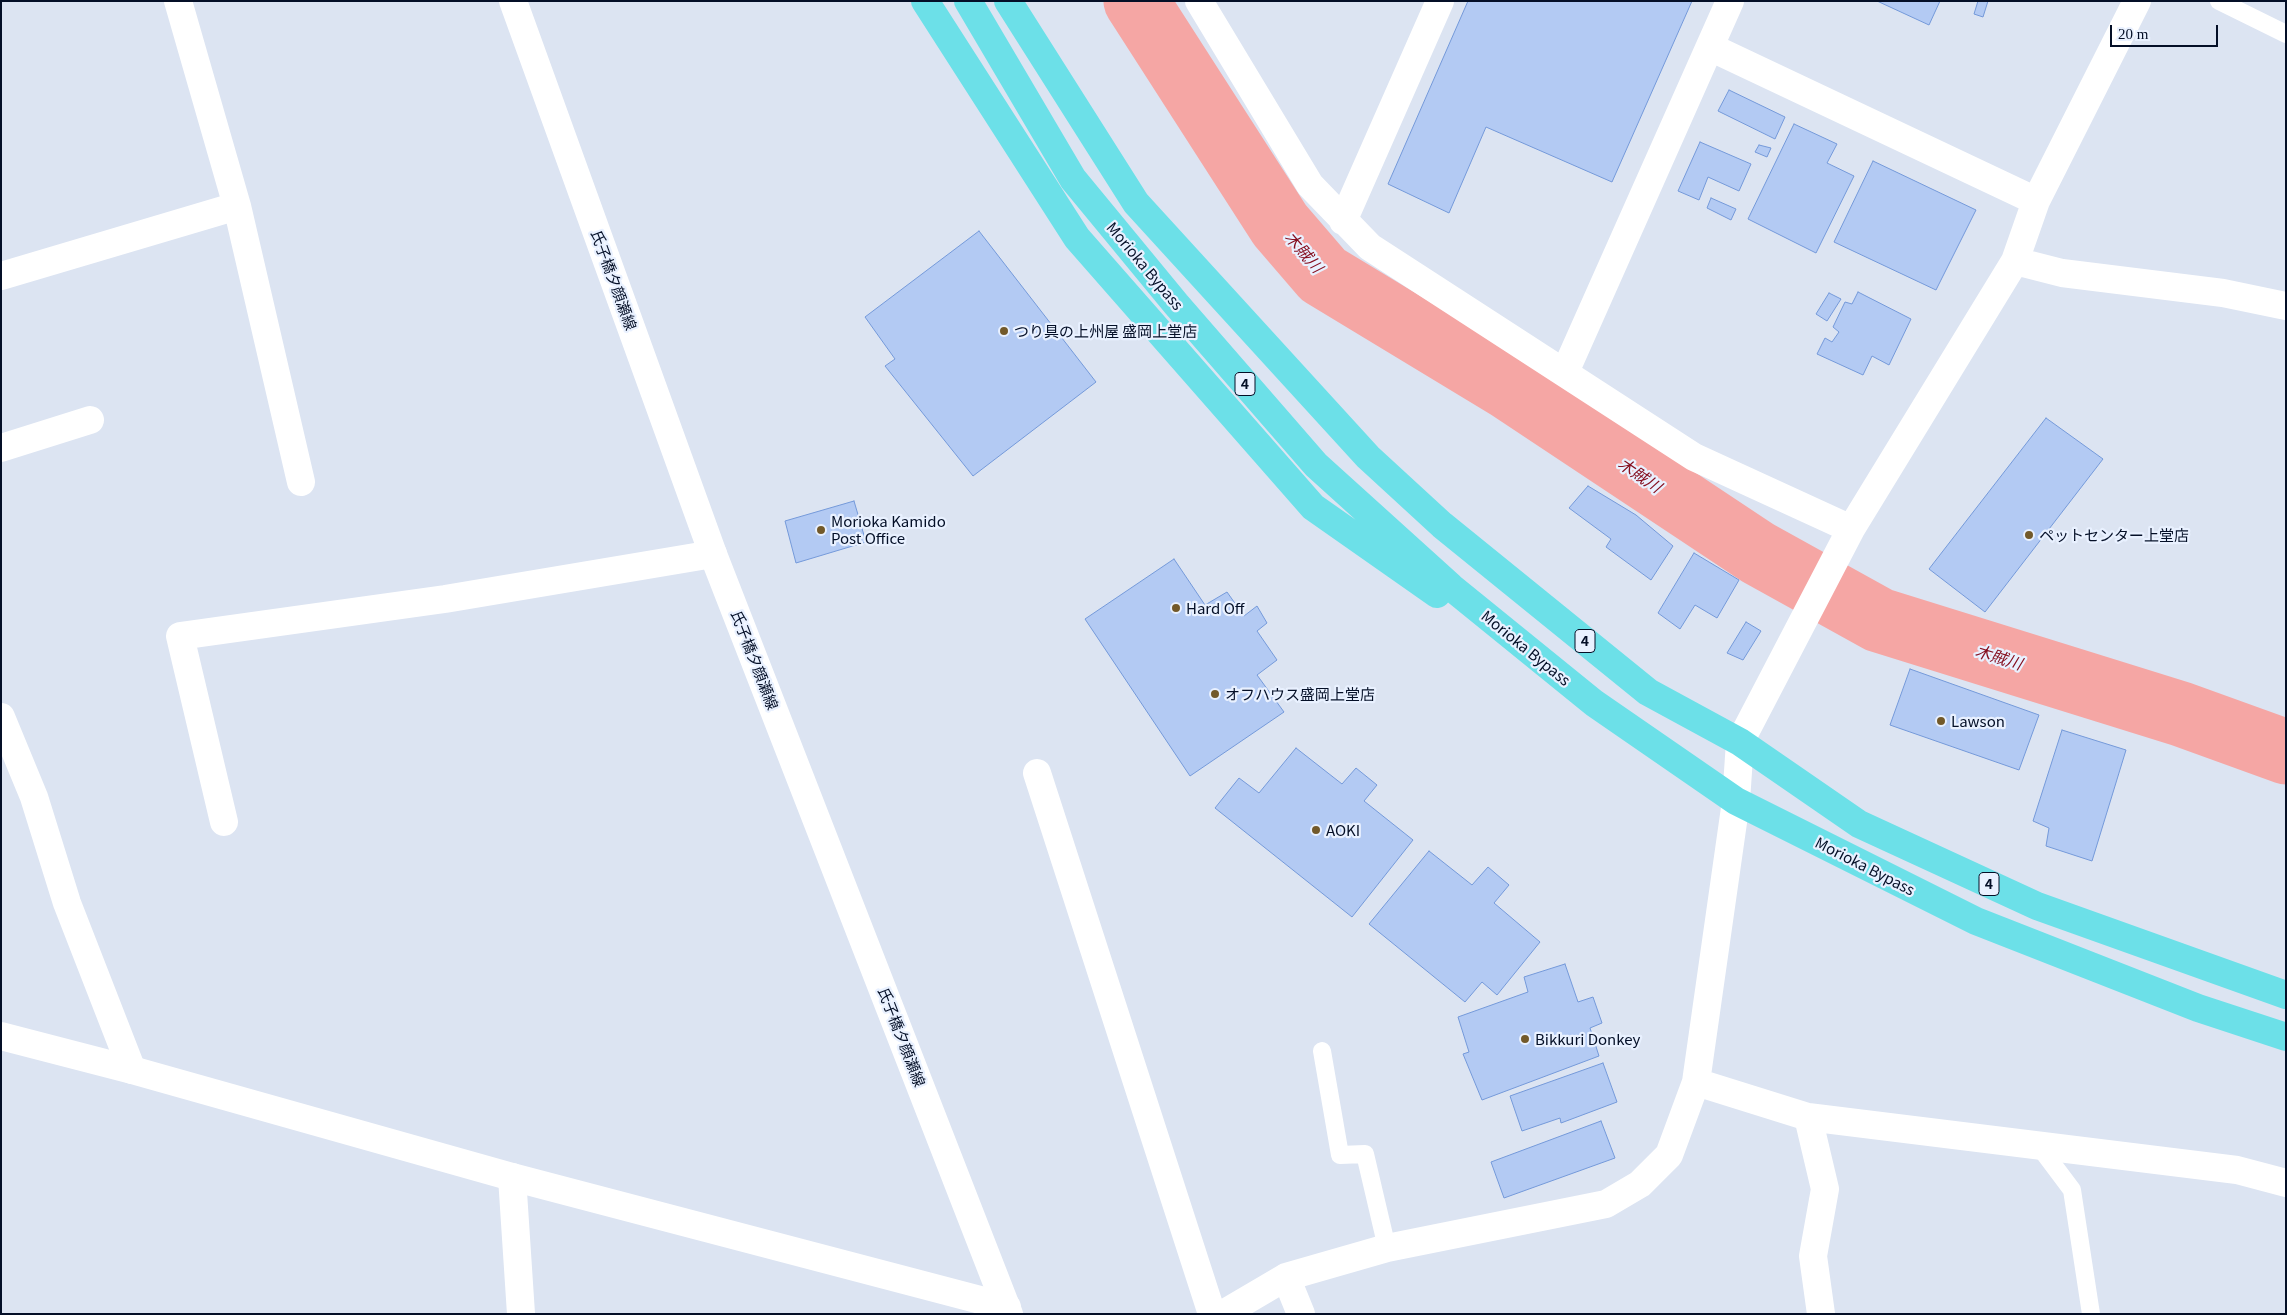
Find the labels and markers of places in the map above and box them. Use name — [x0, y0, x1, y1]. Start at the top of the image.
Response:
place label: つり具の上州屋 盛岡上堂店 — [1014, 322, 1197, 340]
marker: つり具の上州屋 盛岡上堂店 — [998, 325, 1010, 337]
place label: Morioka Kamido Post Office — [831, 512, 946, 547]
marker: Morioka Kamido Post Office — [815, 524, 827, 536]
place label: ペットセンター上堂店 — [2039, 526, 2189, 544]
marker: ペットセンター上堂店 — [2023, 529, 2035, 541]
place label: Hard Off — [1186, 599, 1244, 617]
marker: Hard Off — [1170, 602, 1182, 614]
place label: オフハウス盛岡上堂店 — [1225, 685, 1375, 703]
marker: オフハウス盛岡上堂店 — [1209, 688, 1221, 700]
place label: Lawson — [1951, 712, 2005, 730]
marker: Lawson — [1935, 715, 1947, 727]
place label: AOKI — [1326, 821, 1360, 839]
marker: AOKI — [1310, 824, 1322, 836]
place label: Bikkuri Donkey — [1535, 1030, 1640, 1048]
marker: Bikkuri Donkey — [1519, 1033, 1531, 1045]

